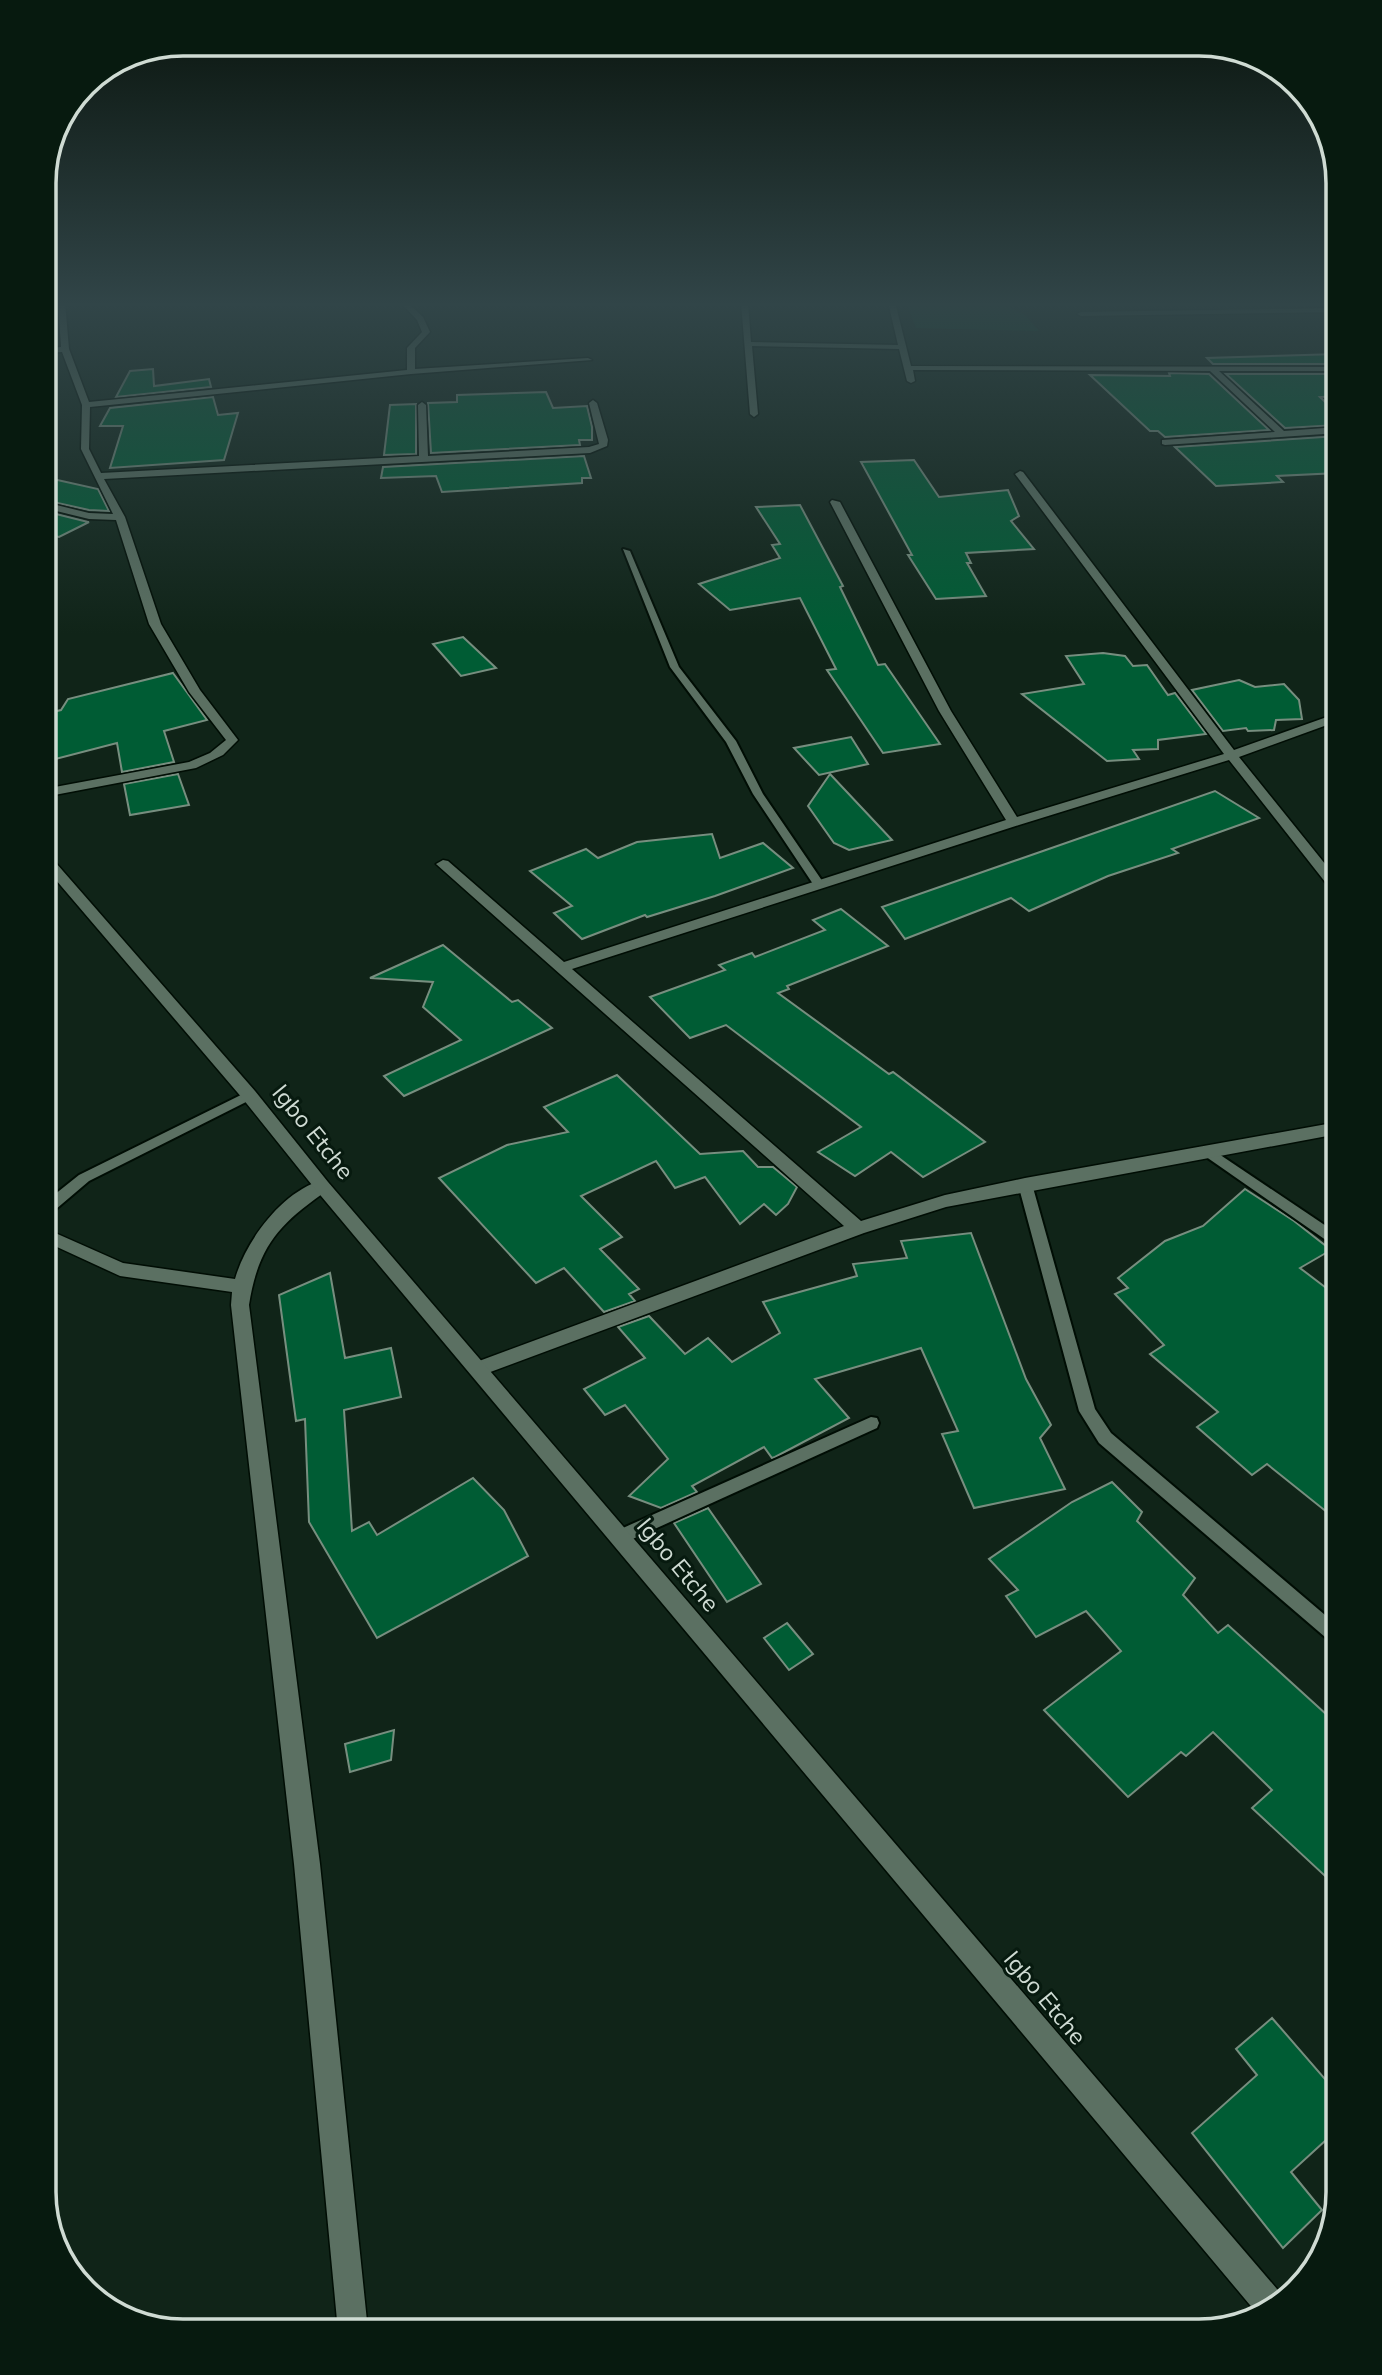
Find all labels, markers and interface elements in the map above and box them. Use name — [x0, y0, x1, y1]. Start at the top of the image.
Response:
street label: Igbo Etche — [265, 1078, 361, 1186]
street label: Igbo Etche — [629, 1511, 727, 1619]
street label: Igbo Etche — [996, 1944, 1094, 2052]

